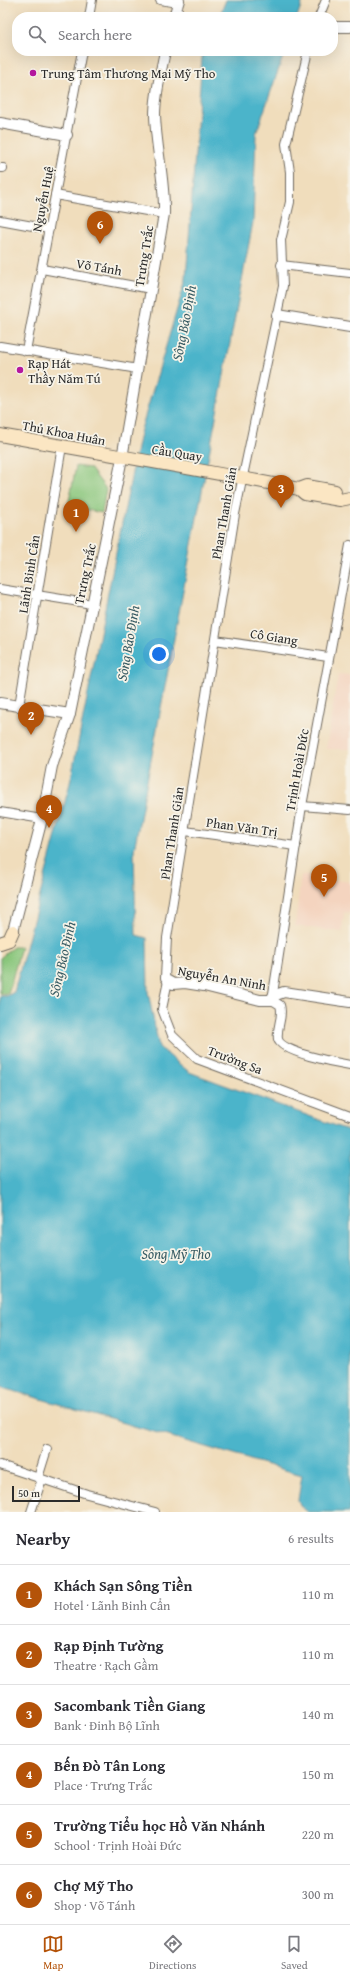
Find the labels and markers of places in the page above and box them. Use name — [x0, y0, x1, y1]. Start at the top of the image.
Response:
place label: Trung Tâm Thương Mại Mỹ Tho — [41, 64, 216, 83]
marker: Trung Tâm Thương Mại Mỹ Tho — [28, 68, 38, 78]
pin: 6 — [87, 211, 113, 244]
place label: Rạp Hát Thầy Năm Tú — [28, 354, 101, 388]
marker: Rạp Hát Thầy Năm Tú — [15, 365, 25, 375]
pin: 3 — [268, 475, 294, 508]
pin: 1 — [63, 499, 89, 532]
pin: 2 — [18, 702, 44, 735]
pin: 4 — [36, 795, 62, 828]
pin: 5 — [311, 864, 337, 897]

